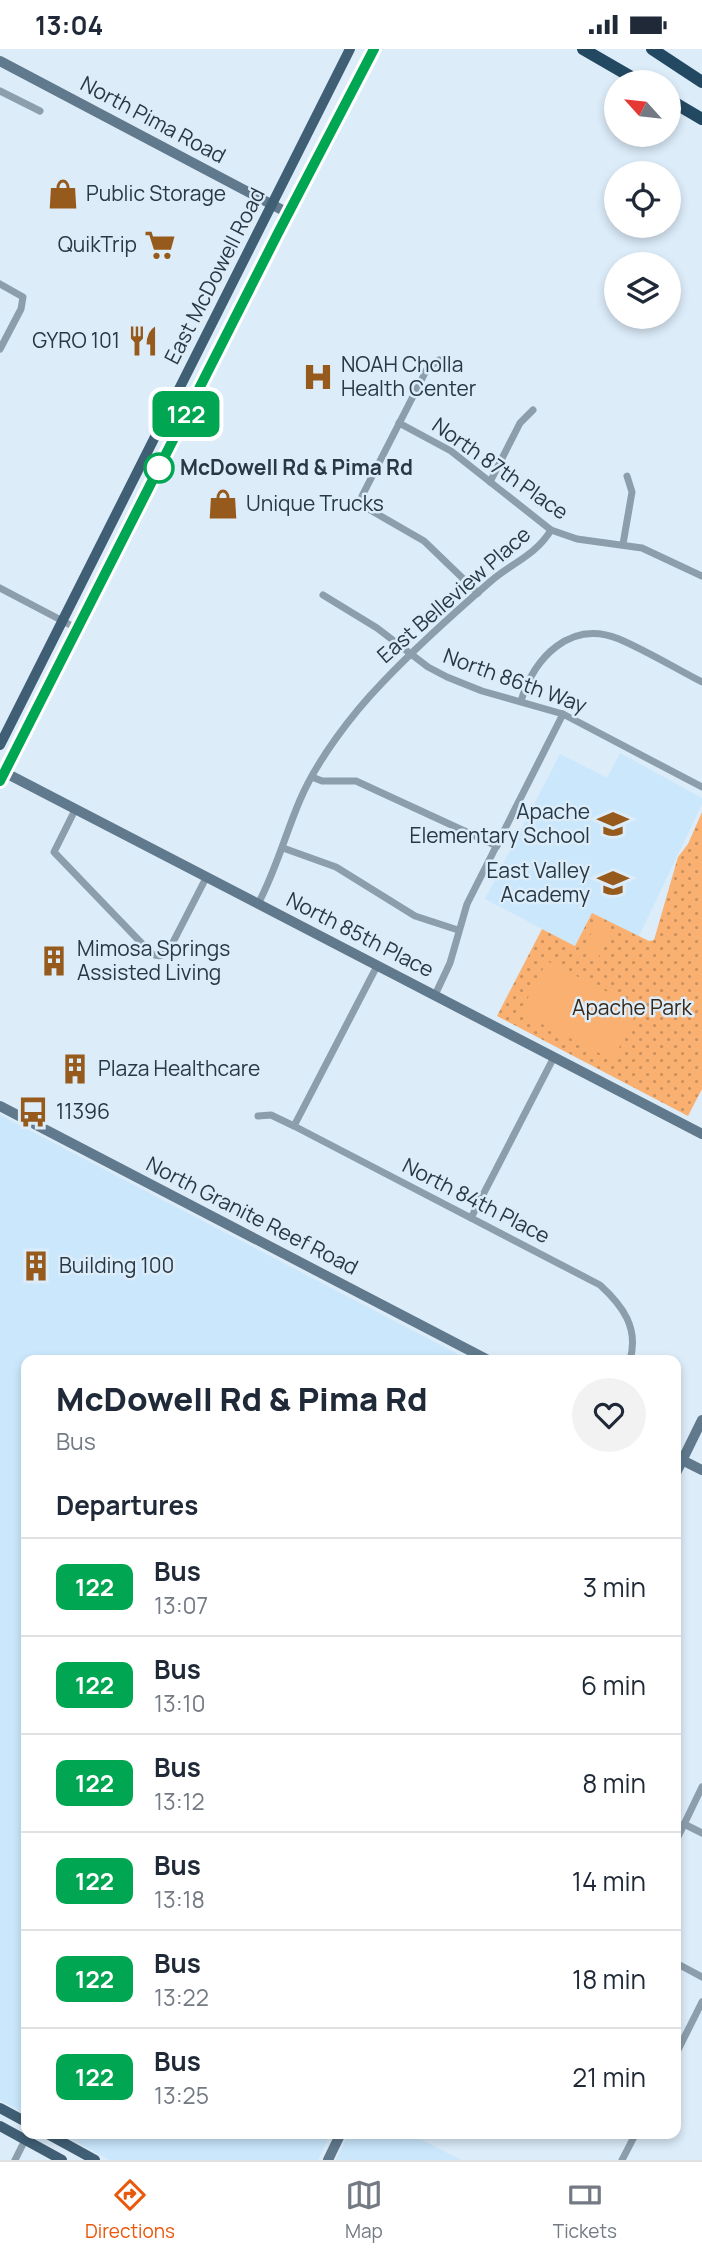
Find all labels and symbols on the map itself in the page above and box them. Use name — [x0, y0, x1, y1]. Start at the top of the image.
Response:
street label: North Pima Road — [76, 69, 231, 169]
north arrow — [604, 70, 681, 147]
shop icon: Public Storage — [46, 177, 80, 211]
place label: Public Storage — [86, 179, 226, 207]
street label: East McDowell Road — [158, 183, 271, 369]
supermarket icon: QuikTrip — [143, 228, 177, 262]
place label: QuikTrip — [58, 230, 137, 258]
restaurant icon: GYRO 101 — [126, 324, 160, 358]
place label: GYRO 101 — [32, 326, 120, 354]
place label: NOAH Cholla Health Center — [341, 350, 477, 402]
hospital icon: NOAH Cholla Health Center — [301, 360, 335, 394]
line badge: 122 — [146, 391, 226, 437]
street label: North 87th Place — [427, 411, 574, 526]
marker: McDowell Rd & Pima Rd — [144, 453, 174, 483]
place label: McDowell Rd & Pima Rd — [180, 453, 413, 481]
shop icon: Unique Trucks — [206, 487, 240, 521]
place label: Unique Trucks — [246, 489, 384, 517]
street label: East Belleview Place — [371, 520, 536, 669]
street label: North 86th Way — [440, 641, 591, 719]
place label: Apache Elementary School — [409, 797, 590, 849]
school or university icon: Apache Elementary School — [596, 807, 630, 841]
place label: East Valley Academy — [486, 856, 590, 908]
school or university icon: East Valley Academy — [596, 866, 630, 900]
street label: North 85th Place — [282, 885, 439, 983]
place label: Mimosa Springs Assisted Living — [77, 934, 230, 986]
building icon: Mimosa Springs Assisted Living — [37, 944, 71, 978]
park label: Apache Park — [572, 993, 692, 1021]
building icon: Plaza Healthcare — [58, 1052, 92, 1086]
place label: Plaza Healthcare — [98, 1054, 260, 1082]
bus stop icon: 11396 — [16, 1095, 50, 1129]
place label: 11396 — [56, 1097, 110, 1125]
street label: North Granite Reef Road — [142, 1149, 363, 1281]
street label: North 84th Place — [398, 1151, 555, 1249]
building icon: Building 100 — [19, 1249, 53, 1283]
place label: Building 100 — [59, 1251, 174, 1279]

